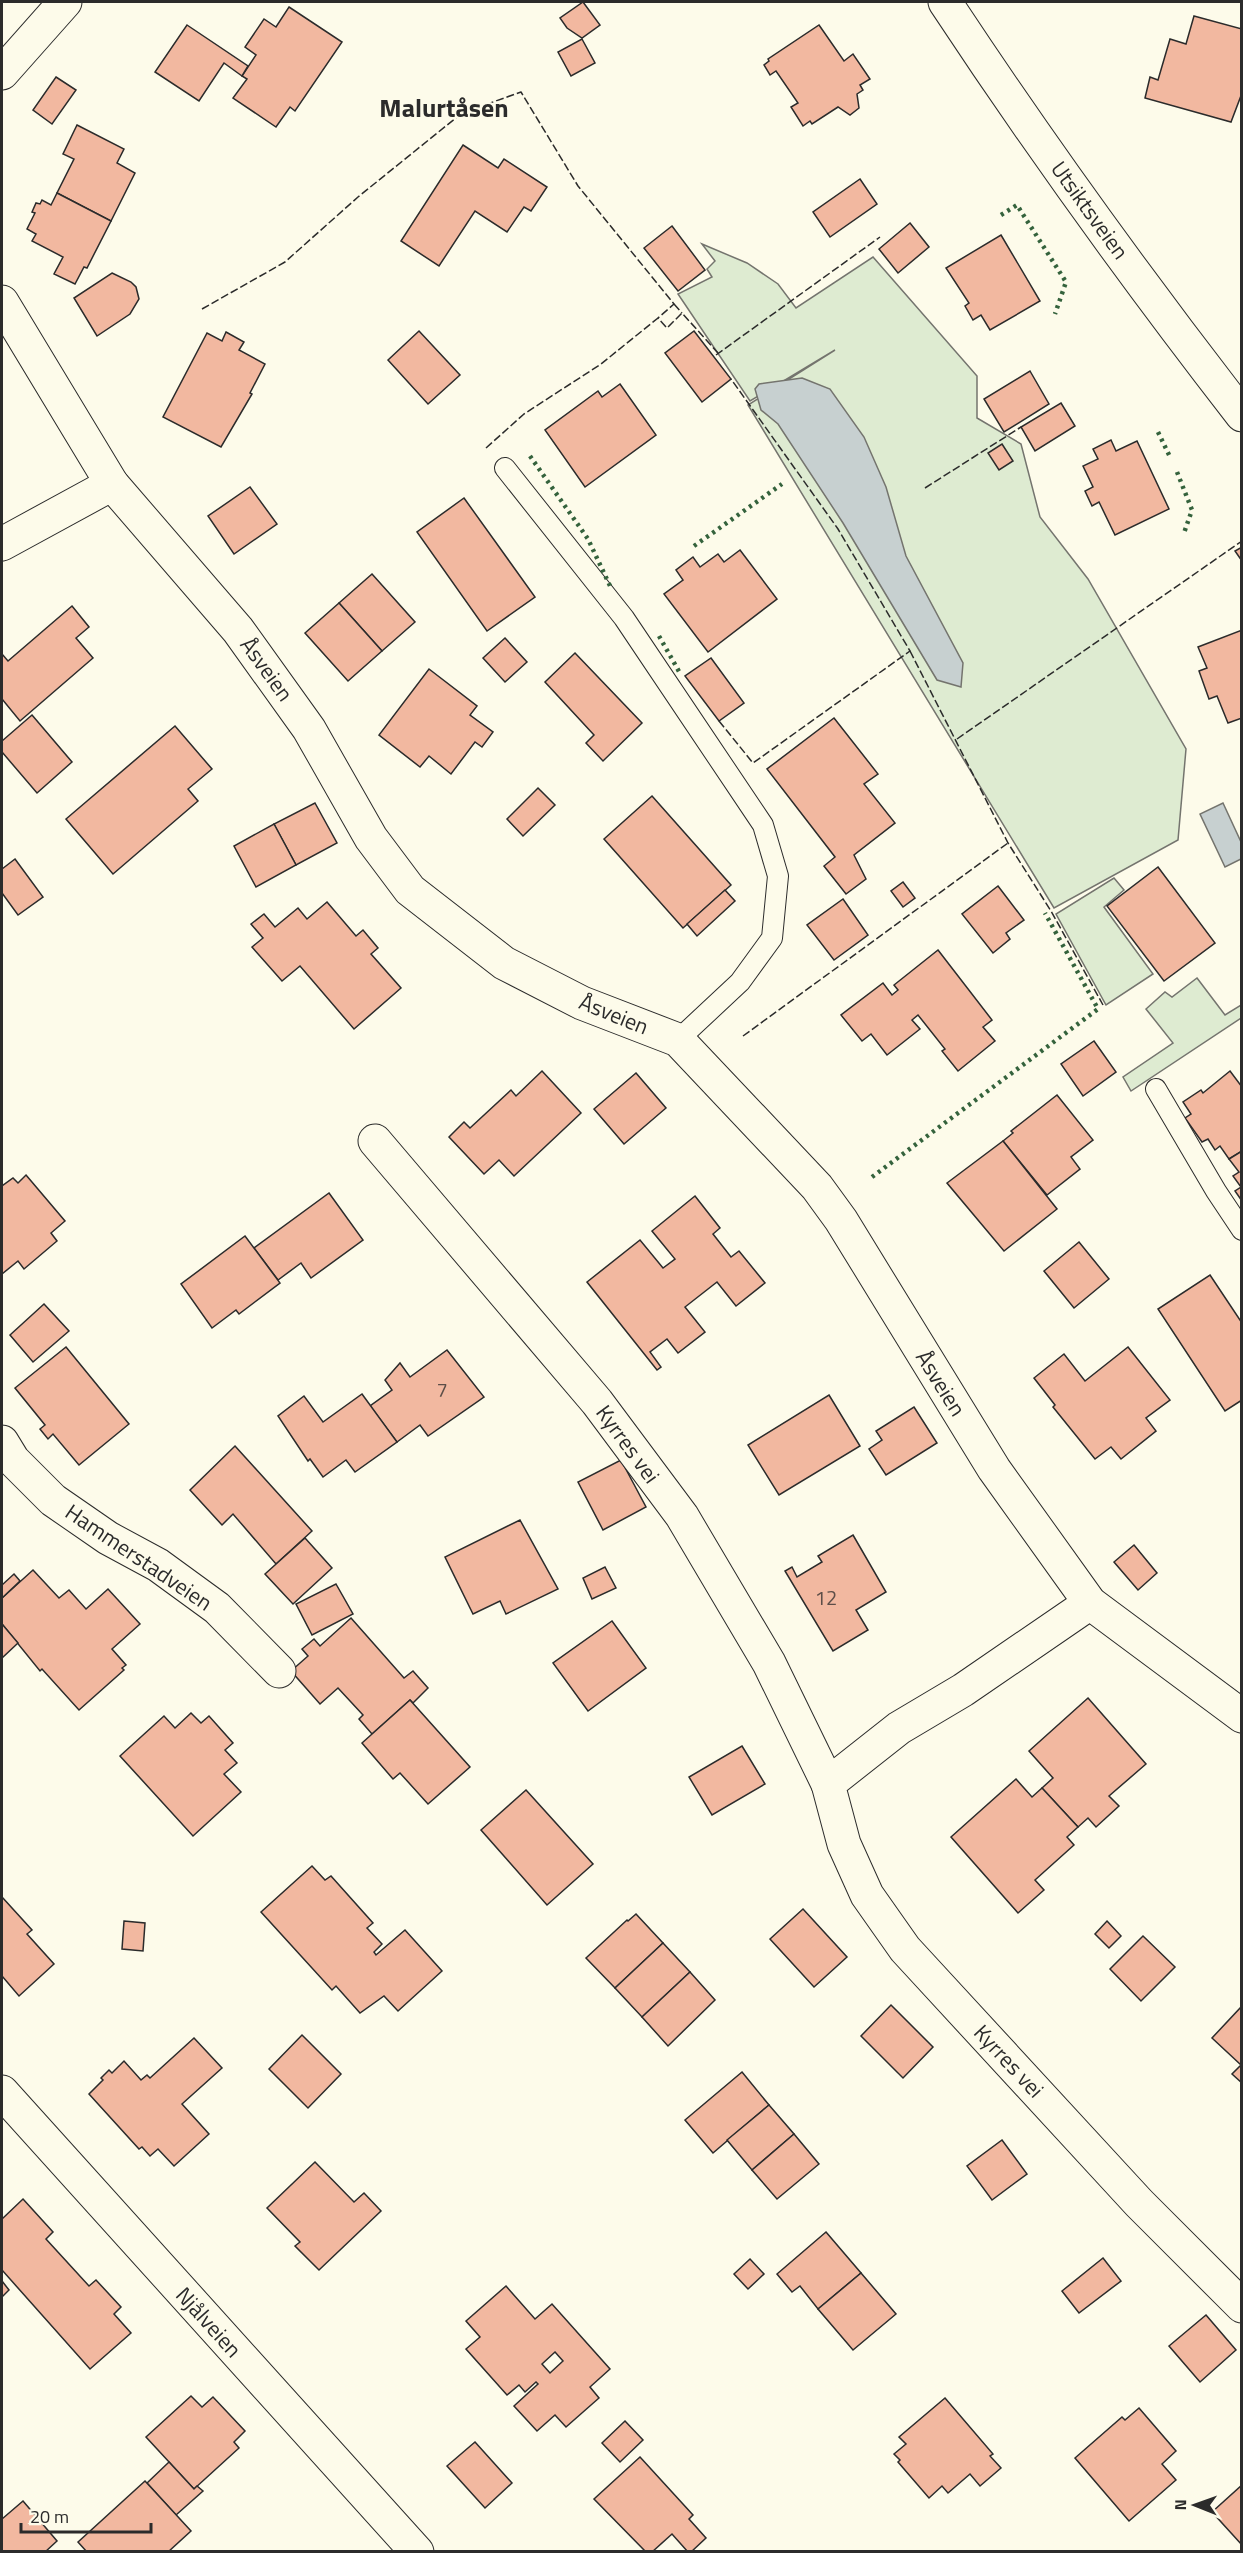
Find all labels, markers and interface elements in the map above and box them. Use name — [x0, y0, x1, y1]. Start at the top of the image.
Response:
district label: Malurtåsen — [379, 88, 509, 127]
street label: Utsiktsveien — [1043, 154, 1137, 266]
street label: Åsveien — [232, 630, 302, 708]
street label: Åsveien — [574, 985, 654, 1043]
street label: Åsveien — [907, 1343, 975, 1423]
house number: 7 — [436, 1374, 448, 1405]
street label: Kyrres vei — [588, 1398, 668, 1490]
street label: Hammerstadveien — [59, 1495, 219, 1619]
house number: 12 — [815, 1582, 837, 1613]
street label: Kyrres vei — [966, 2016, 1052, 2106]
street label: Njålveien — [168, 2279, 250, 2365]
north arrow — [1165, 2475, 1225, 2535]
scale bar — [21, 2496, 152, 2534]
text: N — [1168, 2499, 1192, 2510]
text: 20 m — [30, 2503, 69, 2530]

